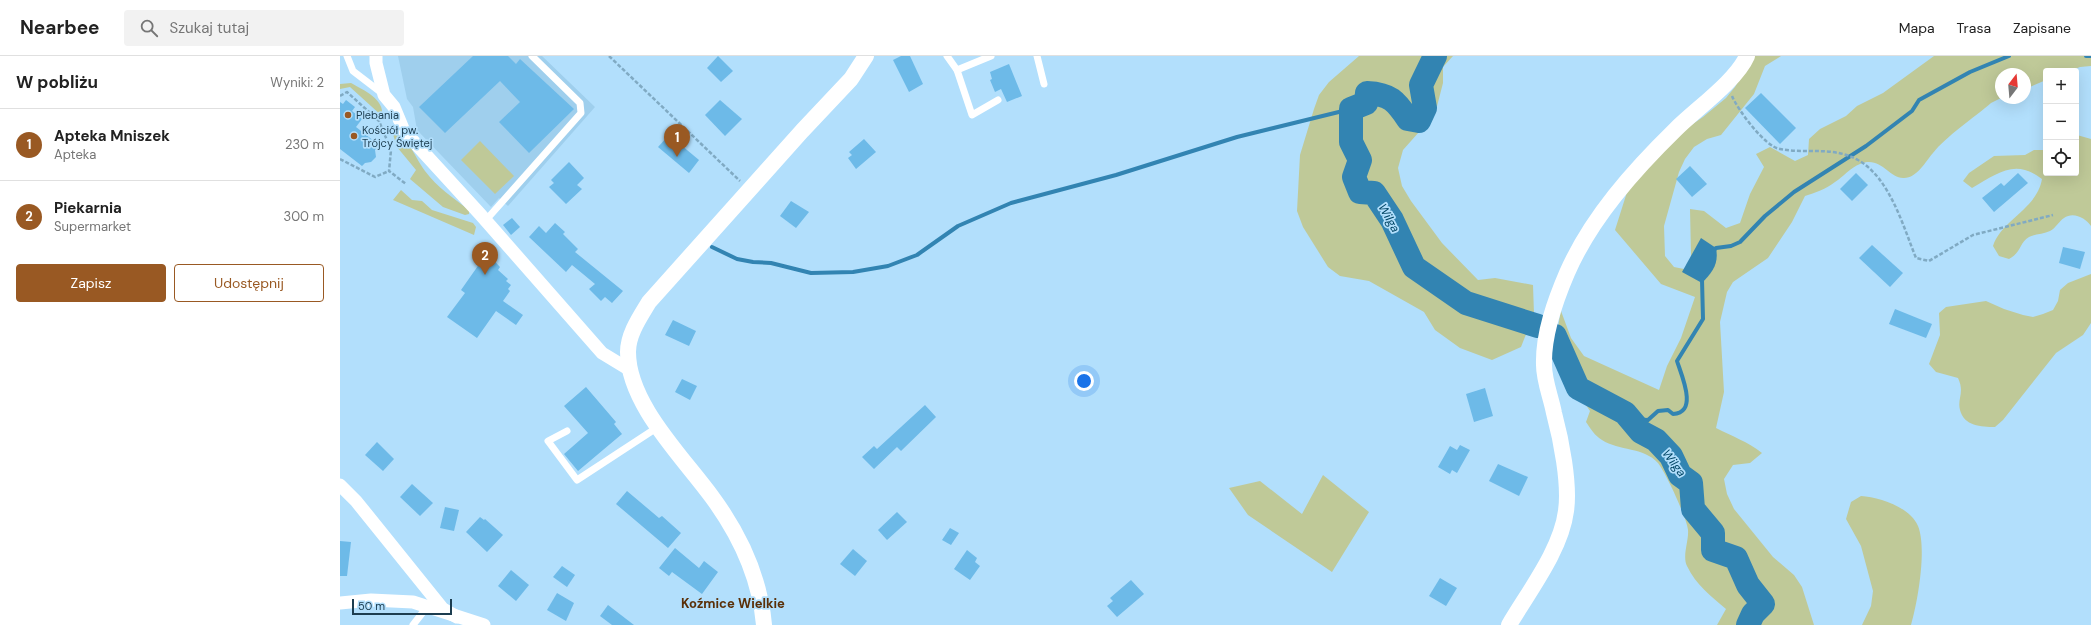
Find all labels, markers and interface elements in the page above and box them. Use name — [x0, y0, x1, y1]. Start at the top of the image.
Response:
search box — [124, 10, 404, 46]
text: Nearbee — [20, 15, 100, 40]
icon: search — [138, 17, 160, 39]
text: Szukaj tutaj — [170, 18, 249, 38]
text: Mapa — [1899, 19, 1935, 37]
text: Trasa — [1957, 19, 1991, 37]
text: Zapisane — [2013, 19, 2071, 37]
north arrow — [1995, 68, 2031, 104]
map controls — [2043, 68, 2079, 176]
button: + — [2043, 68, 2079, 104]
text: W pobliżu — [16, 71, 98, 93]
text: Wyniki: 2 — [270, 74, 324, 91]
button: − — [2043, 104, 2079, 140]
place label: Plebania — [356, 108, 399, 122]
marker: Plebania — [343, 110, 353, 120]
place label: Kościół pw. Trójcy Świętej — [362, 123, 433, 150]
pin: 1 — [664, 124, 690, 157]
text: Apteka Mniszek — [54, 126, 170, 146]
marker: Kościół pw. Trójcy Świętej — [349, 131, 359, 141]
text: 1 — [27, 136, 31, 153]
text: 230 m — [285, 136, 324, 153]
button: locate — [2043, 140, 2079, 176]
text: Apteka — [54, 146, 96, 163]
text: Piekarnia — [54, 198, 122, 218]
water label: Wilga — [1374, 201, 1404, 236]
text: 2 — [25, 208, 33, 225]
text: 300 m — [283, 208, 324, 225]
text: Supermarket — [54, 218, 131, 235]
pin: 2 — [472, 242, 498, 275]
button: Zapisz — [16, 264, 166, 302]
button: Udostępnij — [174, 264, 324, 302]
your location — [1074, 371, 1094, 391]
water label: Wilga — [1658, 446, 1690, 480]
district label: Koźmice Wielkie — [681, 595, 785, 612]
scale bar — [352, 597, 452, 616]
text: 50 m — [358, 599, 385, 613]

